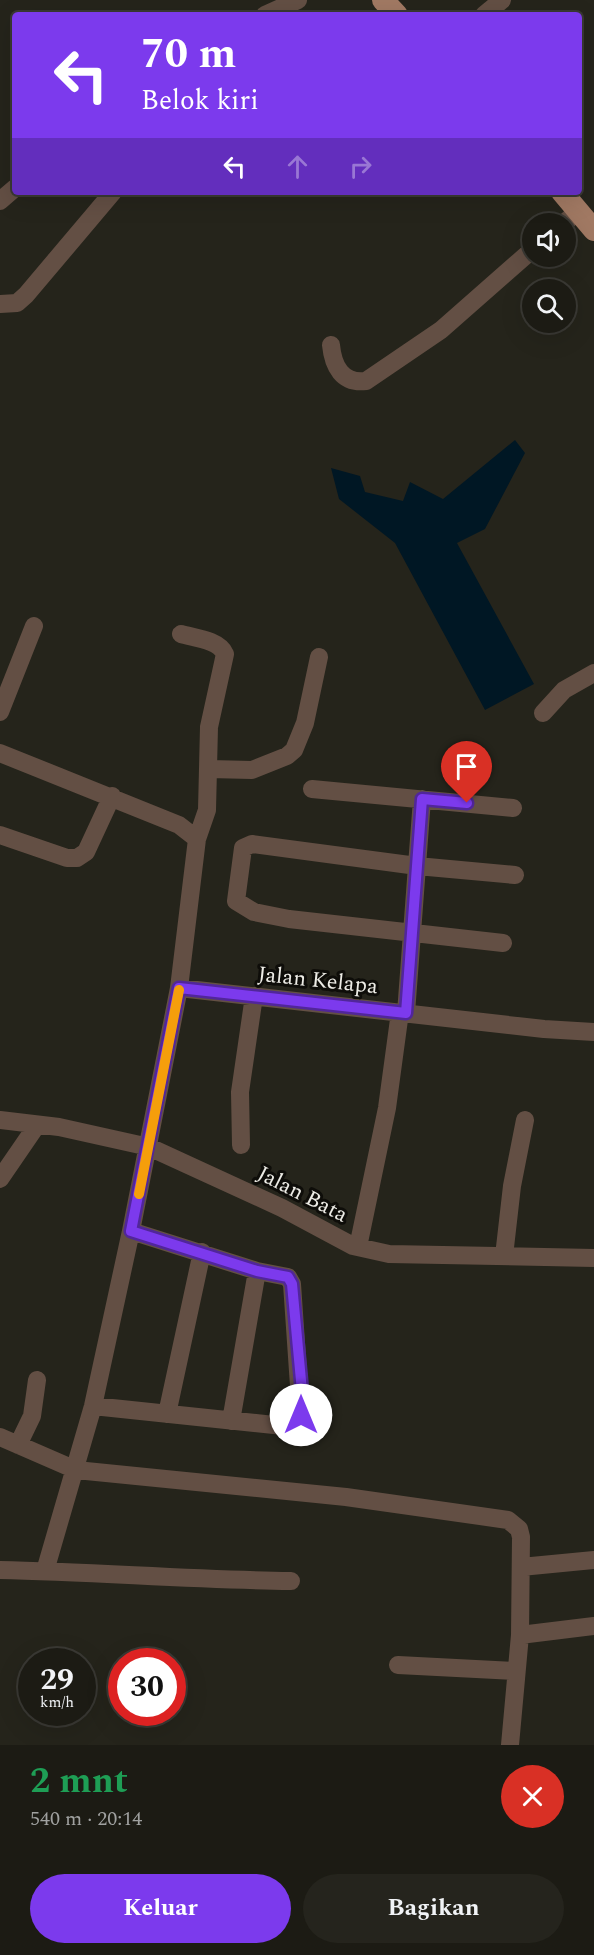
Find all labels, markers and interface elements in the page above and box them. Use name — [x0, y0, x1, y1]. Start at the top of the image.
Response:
text: 70 m — [141, 23, 236, 86]
icon: left — [42, 36, 120, 114]
text: Belok kiri — [141, 80, 259, 122]
icon: left — [218, 150, 251, 183]
icon: ahead — [281, 150, 314, 183]
icon: right — [344, 150, 377, 183]
map controls — [522, 213, 576, 333]
button: sound — [522, 213, 576, 267]
button: search — [522, 279, 576, 333]
pin — [441, 741, 492, 803]
icon: arrive — [450, 750, 483, 783]
street label: Jalan Kelapa — [256, 958, 380, 1003]
street label: Jalan Bata — [251, 1157, 354, 1231]
position arrow — [269, 1383, 333, 1447]
speed limit sign: 30 — [108, 1648, 186, 1726]
text: 29 — [40, 1657, 74, 1703]
text: km/h — [40, 1691, 74, 1714]
text: 2 mnt — [30, 1754, 128, 1809]
button: close — [501, 1765, 564, 1828]
text: 540 m · 20:14 — [30, 1804, 142, 1834]
button: Keluar — [30, 1874, 291, 1943]
button: Bagikan — [303, 1874, 564, 1943]

